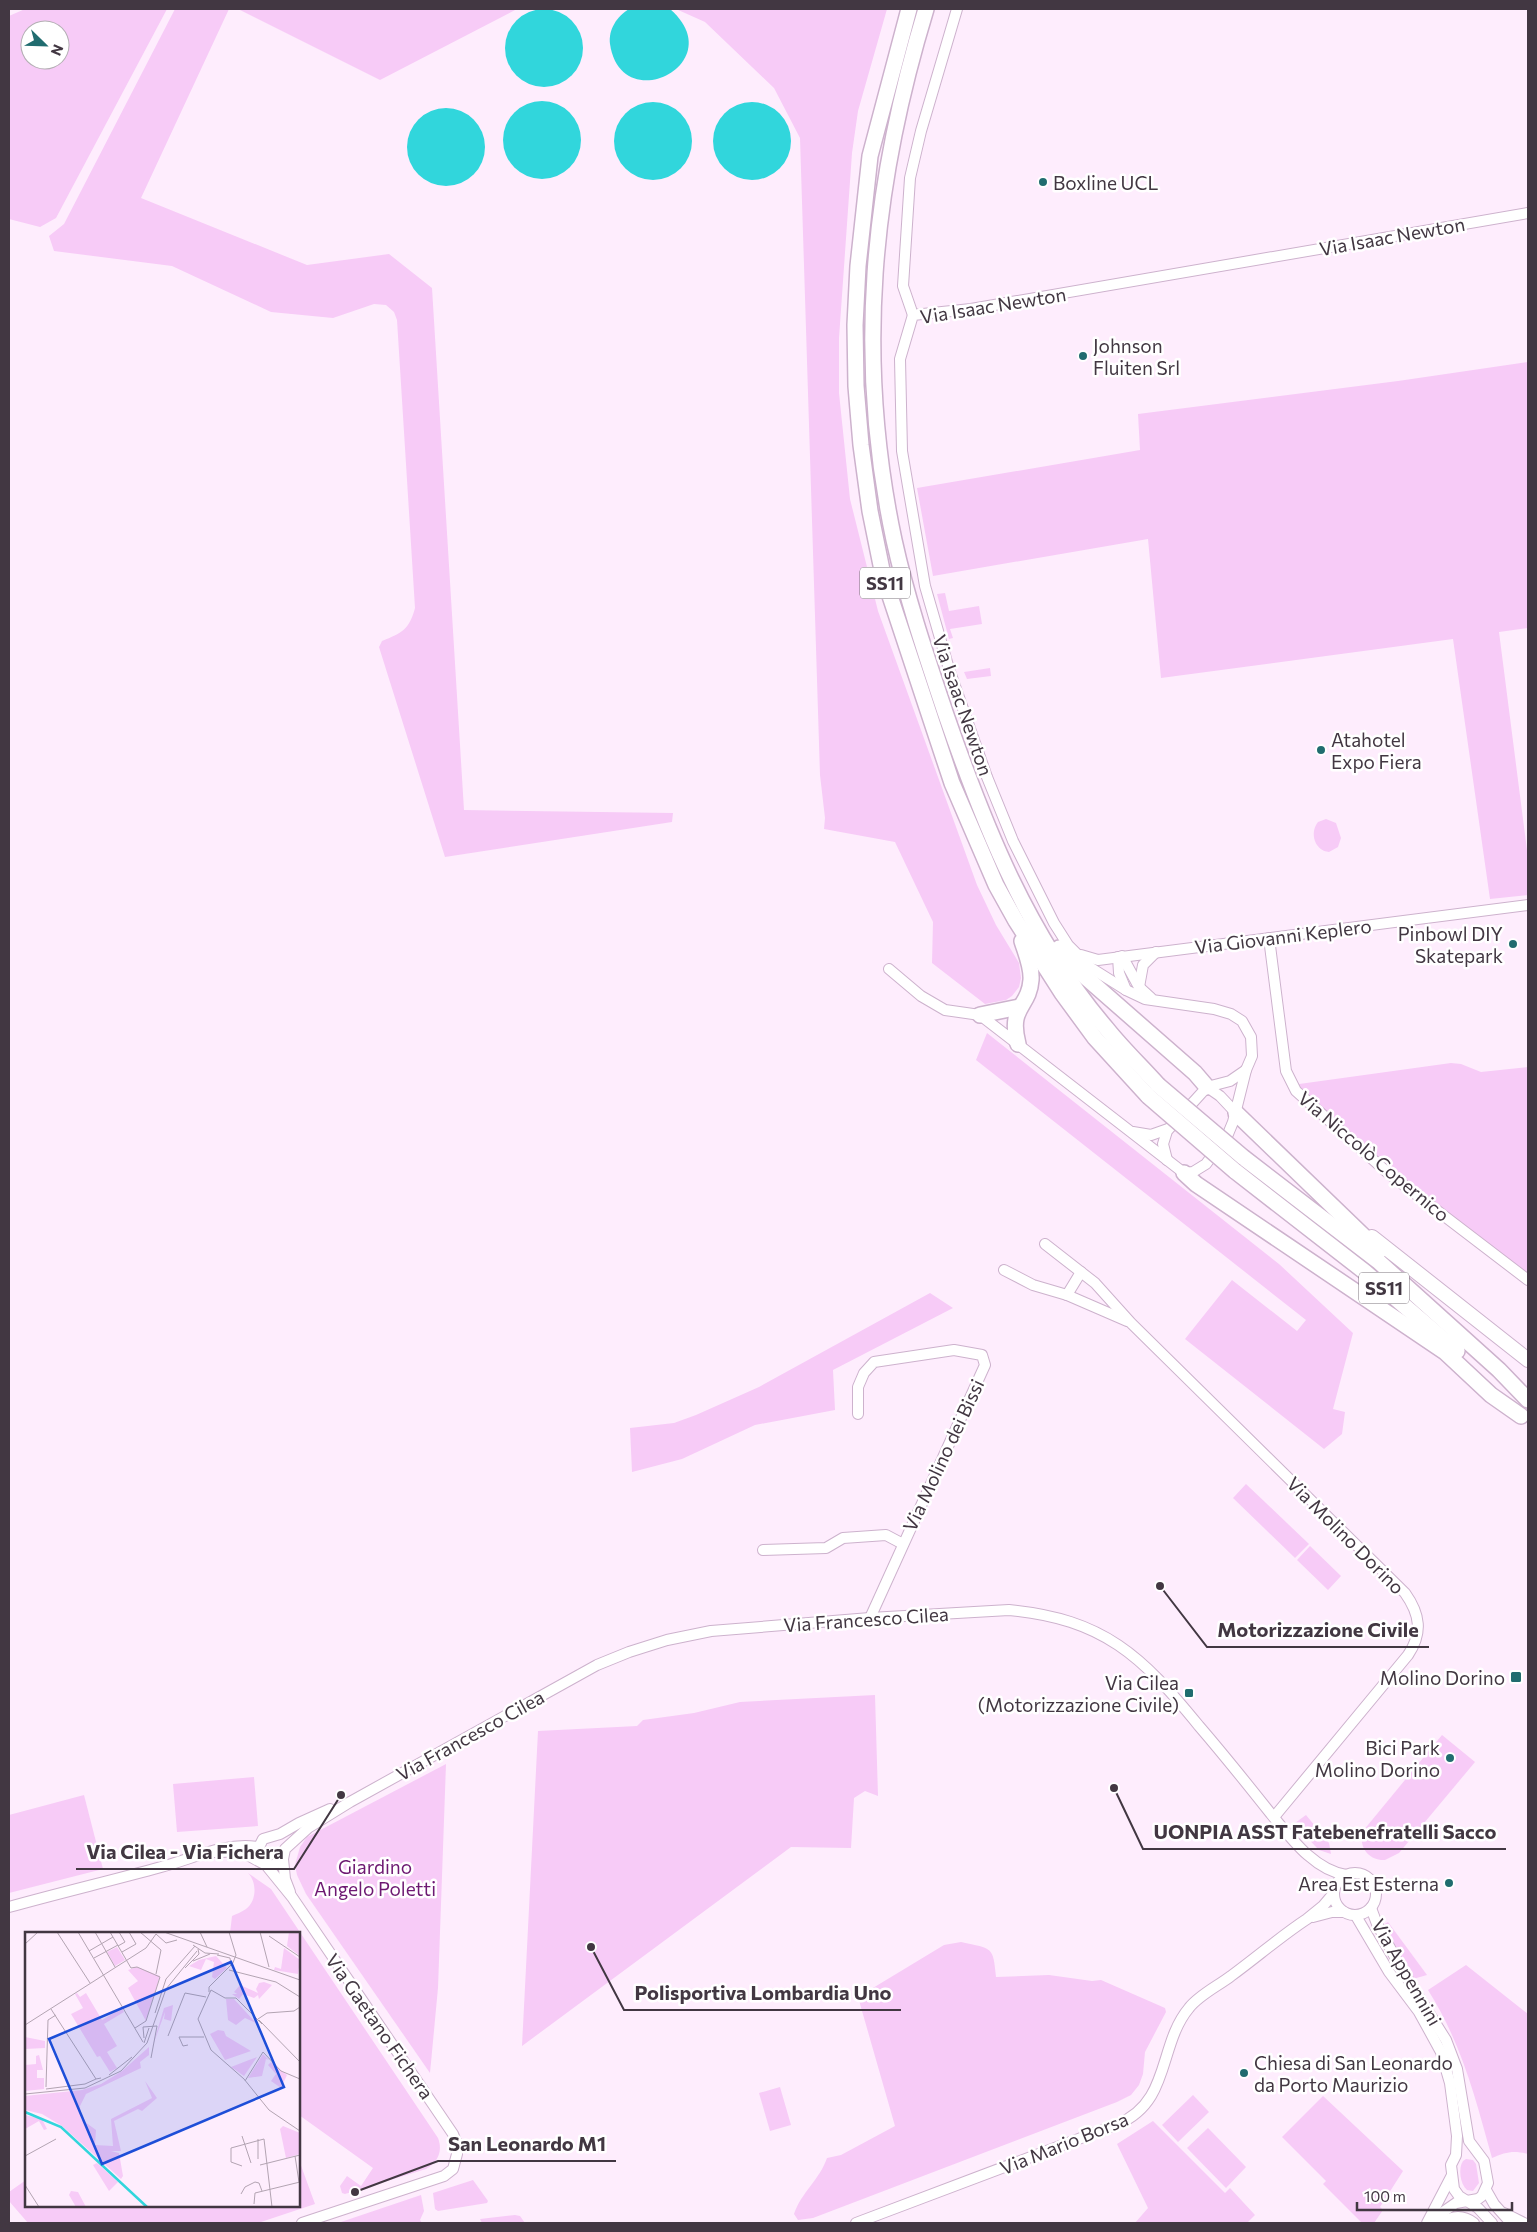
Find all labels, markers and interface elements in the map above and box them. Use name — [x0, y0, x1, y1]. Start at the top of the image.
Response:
north arrow — [20, 20, 70, 70]
text: N — [48, 42, 67, 58]
place label: Boxline UCL — [1053, 171, 1158, 194]
marker: Boxline UCL — [1037, 176, 1049, 188]
street label: Via Isaac Newton — [1317, 212, 1467, 260]
street label: Via Isaac Newton — [918, 282, 1068, 328]
place label: Johnson Fluiten Srl — [1093, 334, 1180, 379]
marker: Johnson Fluiten Srl — [1077, 350, 1089, 362]
road number: SS11 — [860, 568, 910, 598]
street label: Via Isaac Newton — [928, 631, 998, 779]
place label: Atahotel Expo Fiera — [1331, 728, 1422, 773]
marker: Atahotel Expo Fiera — [1315, 744, 1327, 756]
street label: Via Giovanni Keplero — [1193, 914, 1373, 958]
place label: Pinbowl DIY Skatepark — [1398, 922, 1503, 967]
marker: Pinbowl DIY Skatepark — [1507, 938, 1519, 950]
street label: Via Niccolò Copernico — [1294, 1086, 1454, 1226]
road number: SS11 — [1359, 1273, 1409, 1304]
street label: Via Molino dei Bissi — [898, 1375, 988, 1535]
street label: Via Molino Dorino — [1282, 1471, 1410, 1599]
street label: Via Francesco Cilea — [783, 1602, 949, 1636]
callout: Motorizzazione Civile — [1207, 1612, 1429, 1647]
text: Motorizzazione Civile — [1217, 1617, 1419, 1641]
place label: Molino Dorino — [1380, 1666, 1505, 1689]
marker: Molino Dorino — [1509, 1670, 1523, 1684]
place label: Via Cilea (Motorizzazione Civile) — [978, 1671, 1179, 1716]
street label: Via Francesco Cilea — [392, 1685, 548, 1785]
marker: Via Cilea (Motorizzazione Civile) — [1183, 1687, 1195, 1699]
place label: Bici Park Molino Dorino — [1315, 1736, 1440, 1781]
marker: Bici Park Molino Dorino — [1444, 1752, 1456, 1764]
callout: UONPIA ASST Fatebenefratelli Sacco — [1143, 1814, 1506, 1849]
text: UONPIA ASST Fatebenefratelli Sacco — [1154, 1819, 1497, 1843]
callout: Via Cilea - Via Fichera — [76, 1834, 294, 1869]
text: Via Cilea - Via Fichera — [86, 1839, 284, 1863]
park label: Giardino Angelo Poletti — [314, 1855, 436, 1900]
place label: Area Est Esterna — [1298, 1872, 1439, 1895]
marker: Area Est Esterna — [1443, 1877, 1455, 1889]
street label: Via Appennini — [1367, 1914, 1447, 2030]
inset map — [25, 1932, 300, 2207]
street label: Via Gaetano Fichera — [321, 1949, 439, 2103]
callout: Polisportiva Lombardia Uno — [624, 1975, 901, 2010]
text: Polisportiva Lombardia Uno — [634, 1980, 892, 2004]
place label: Chiesa di San Leonardo da Porto Maurizio — [1254, 2051, 1453, 2096]
marker: Chiesa di San Leonardo da Porto Maurizio — [1238, 2067, 1250, 2079]
street label: Via Mario Borsa — [996, 2107, 1132, 2179]
callout: San Leonardo M1 — [438, 2126, 616, 2161]
text: San Leonardo M1 — [448, 2131, 606, 2155]
scale bar — [1357, 2180, 1512, 2212]
text: 100 m — [1364, 2187, 1406, 2205]

